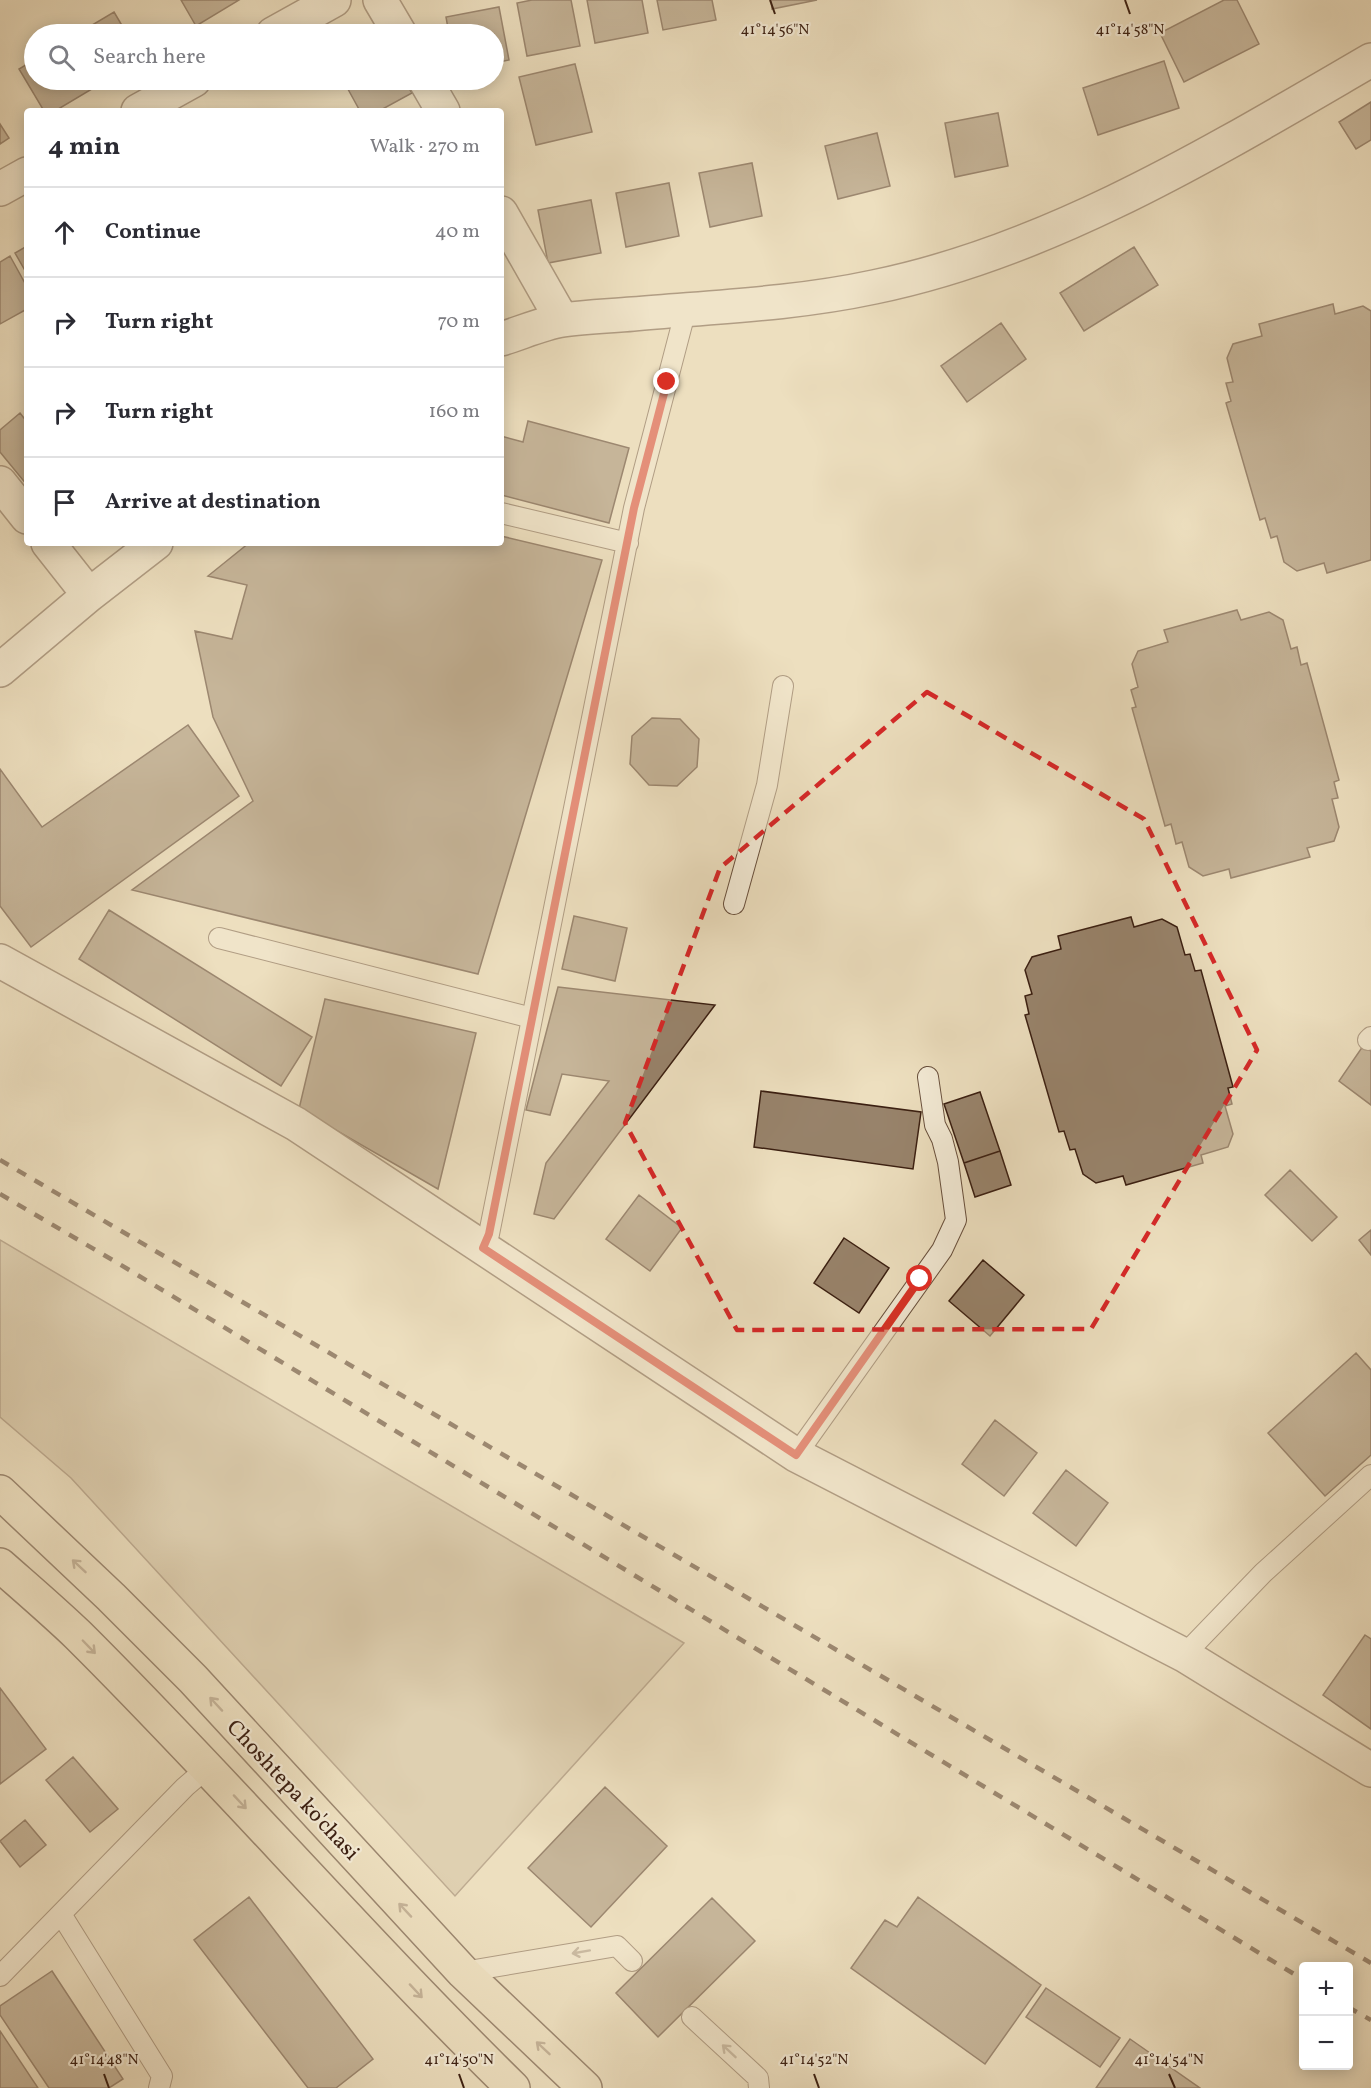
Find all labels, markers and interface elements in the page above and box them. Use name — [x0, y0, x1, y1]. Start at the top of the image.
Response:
text: 41°14'56"N — [741, 20, 809, 41]
text: 41°14'58"N — [1096, 20, 1164, 41]
search box — [24, 24, 504, 90]
icon: search — [45, 41, 78, 74]
text: Search here — [93, 42, 206, 73]
text: 4 min — [48, 129, 120, 165]
text: Walk · 270 m — [370, 133, 480, 161]
icon: ahead — [48, 216, 81, 249]
text: Continue — [105, 217, 201, 248]
text: 40 m — [435, 218, 480, 246]
icon: right — [48, 306, 81, 339]
text: Turn right — [105, 307, 213, 338]
text: 70 m — [437, 308, 480, 336]
route end — [653, 368, 679, 394]
icon: right — [48, 396, 81, 429]
text: Turn right — [105, 397, 213, 428]
text: 160 m — [428, 398, 480, 426]
icon: arrive — [48, 486, 81, 519]
text: Arrive at destination — [105, 487, 321, 518]
route start — [906, 1265, 932, 1291]
one-way arrow — [71, 1559, 86, 1574]
one-way arrow — [82, 1640, 97, 1655]
one-way arrow — [209, 1697, 224, 1712]
street label: Choshtepa ko'chasi — [219, 1713, 366, 1868]
one-way arrow — [232, 1794, 246, 1809]
one-way arrow — [398, 1903, 412, 1918]
one-way arrow — [571, 1947, 591, 1958]
map controls — [1299, 1962, 1353, 2070]
button: + — [1299, 1962, 1353, 2016]
one-way arrow — [409, 1983, 423, 1998]
button: − — [1299, 2016, 1353, 2070]
one-way arrow — [535, 2041, 550, 2055]
one-way arrow — [721, 2044, 736, 2058]
text: 41°14'48"N — [69, 2050, 139, 2071]
text: 41°14'50"N — [424, 2050, 494, 2071]
text: 41°14'52"N — [780, 2050, 848, 2071]
text: 41°14'54"N — [1134, 2050, 1204, 2071]

